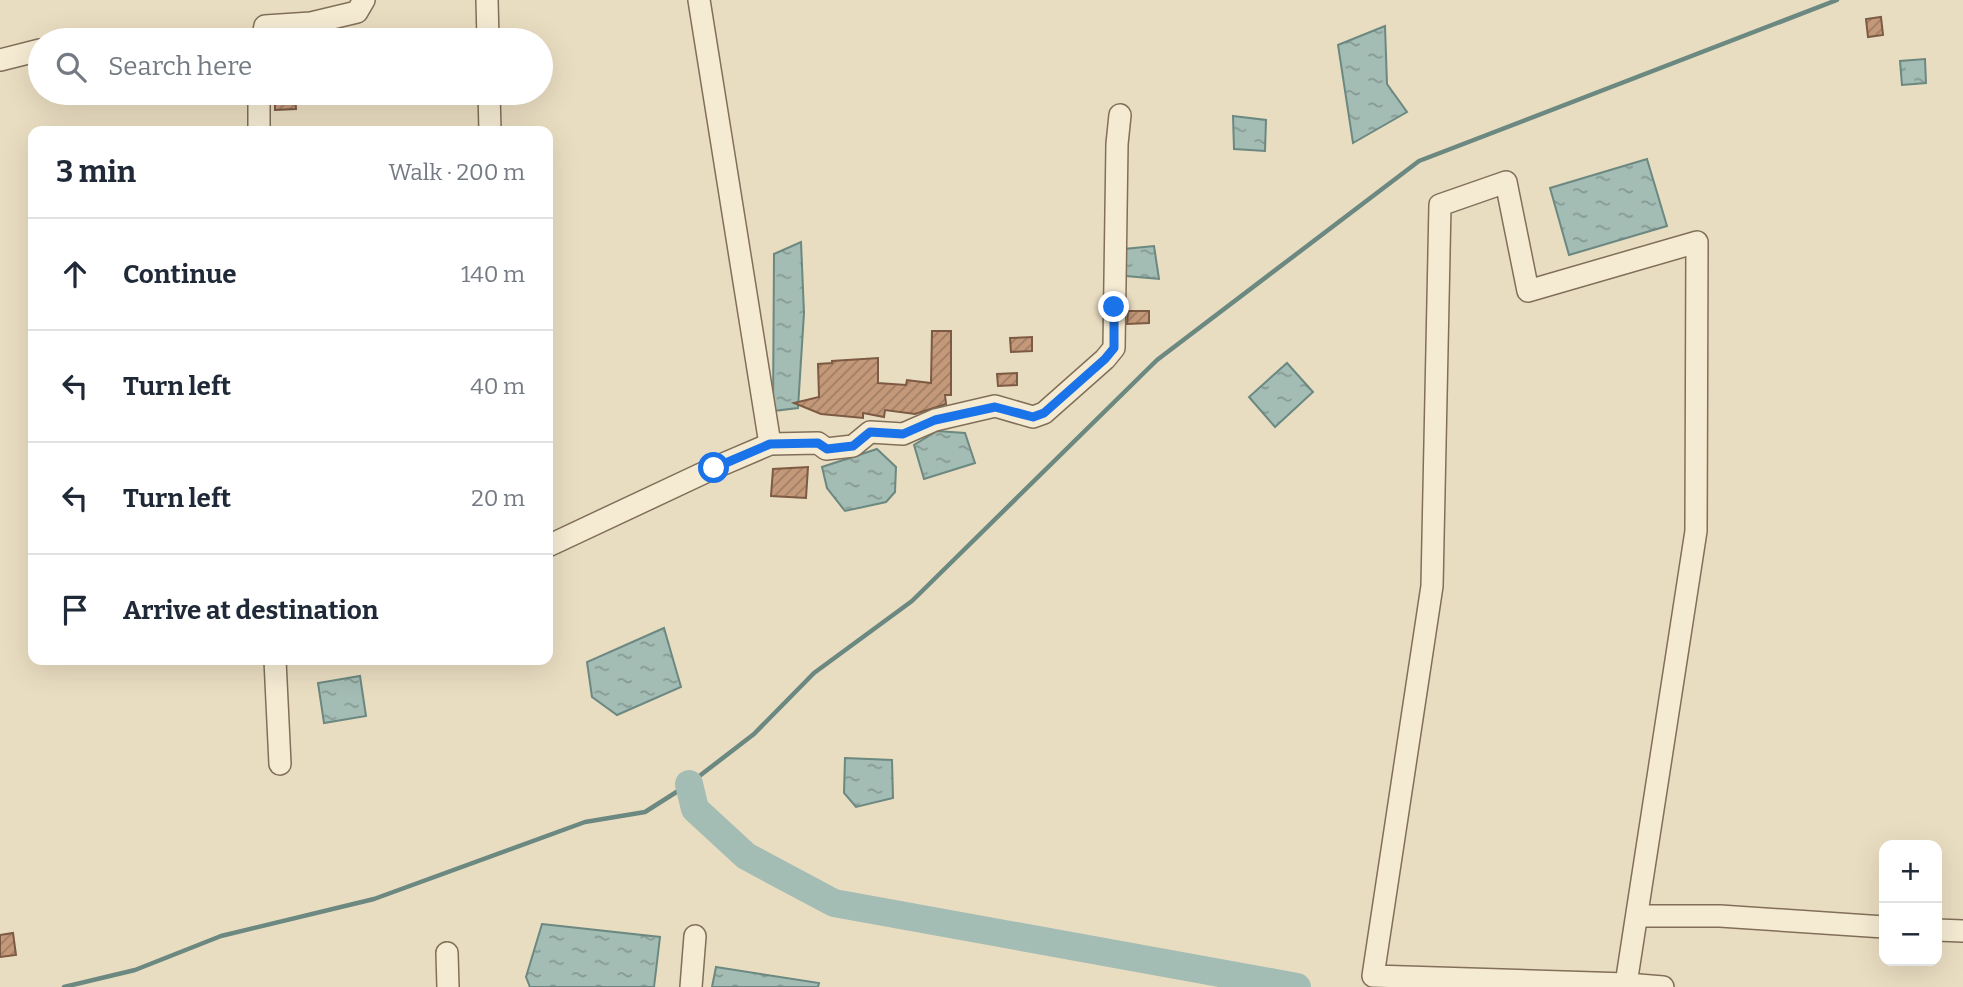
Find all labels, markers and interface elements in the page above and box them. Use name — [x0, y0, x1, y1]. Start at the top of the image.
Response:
search box — [28, 28, 553, 105]
icon: search — [52, 48, 90, 86]
text: Search here — [108, 51, 252, 82]
text: 3 min — [56, 154, 136, 190]
text: Walk · 200 m — [389, 158, 525, 186]
icon: ahead — [56, 255, 94, 293]
text: Continue — [123, 259, 237, 290]
text: 140 m — [461, 260, 525, 288]
route end — [1098, 291, 1129, 322]
icon: left — [56, 367, 94, 405]
text: Turn left — [123, 371, 231, 402]
text: 40 m — [470, 372, 525, 400]
route start — [698, 452, 729, 483]
icon: left — [56, 479, 94, 517]
text: Turn left — [123, 483, 231, 514]
text: 20 m — [471, 484, 525, 512]
icon: arrive — [56, 591, 94, 629]
text: Arrive at destination — [123, 595, 378, 626]
map controls — [1879, 840, 1942, 966]
button: + — [1879, 840, 1942, 903]
button: − — [1879, 903, 1942, 966]

